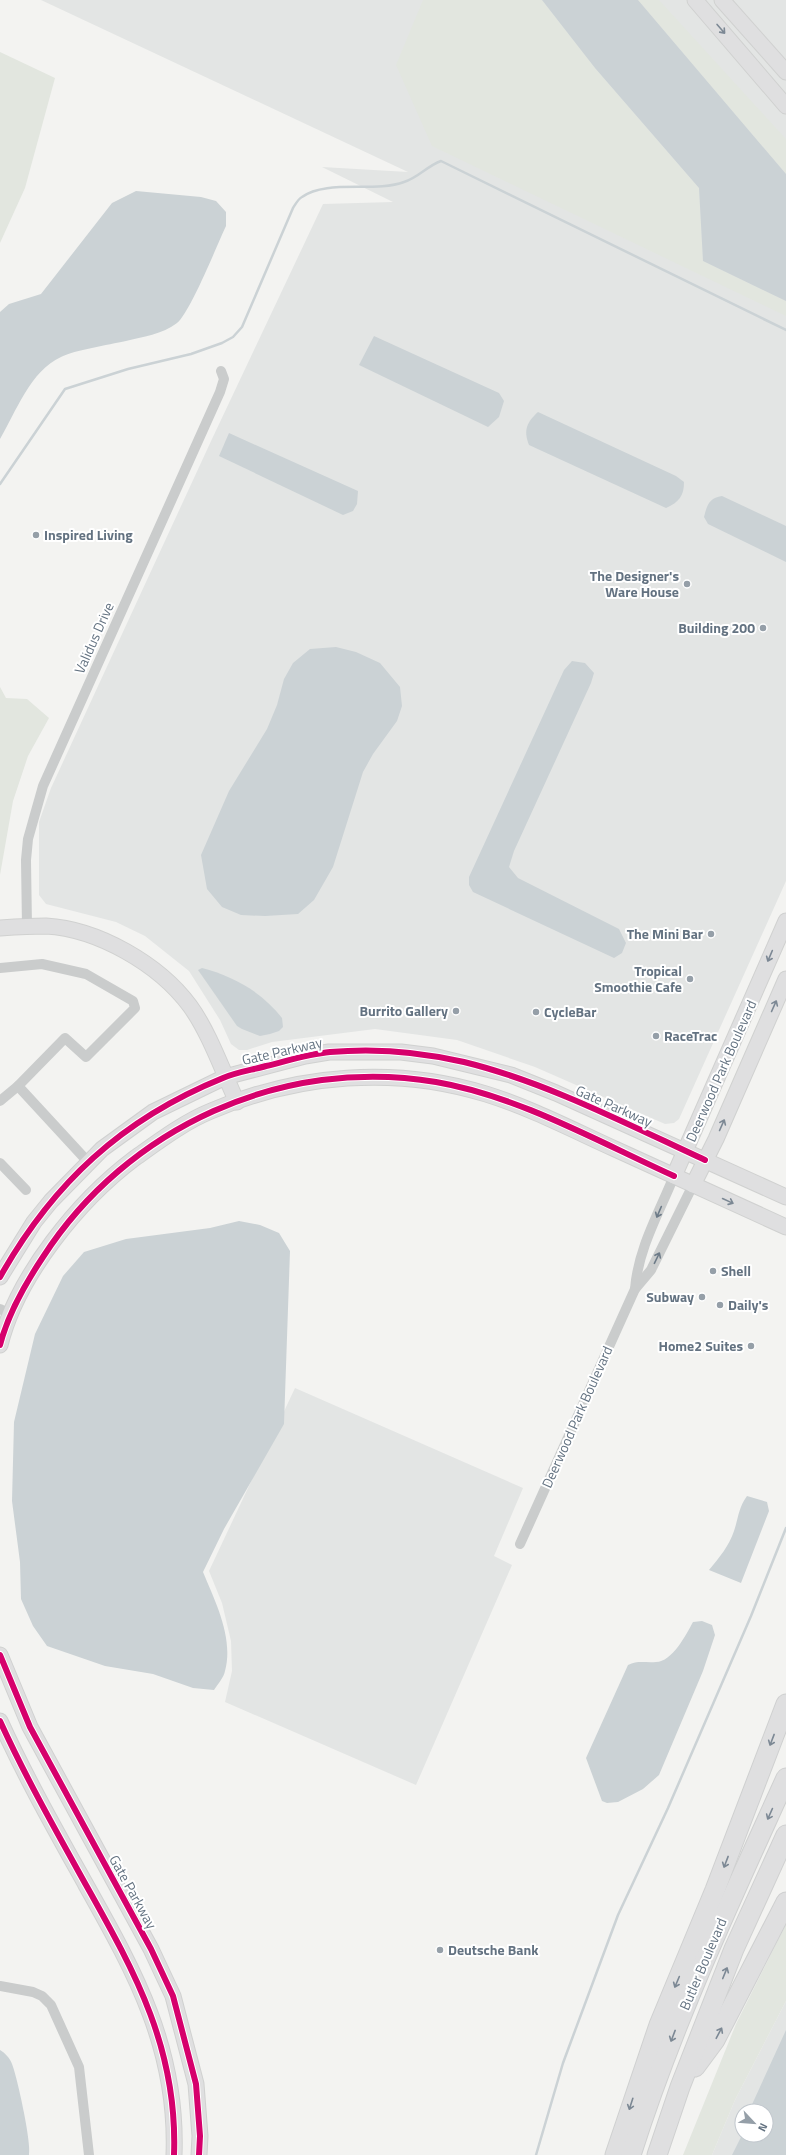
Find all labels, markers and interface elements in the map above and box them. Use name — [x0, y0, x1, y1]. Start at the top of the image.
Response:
one-way arrow — [716, 24, 725, 35]
place label: Inspired Living — [44, 524, 133, 545]
marker: Inspired Living — [31, 530, 41, 540]
place label: The Designer's Ware House — [590, 565, 679, 602]
marker: The Designer's Ware House — [682, 579, 692, 589]
street label: Validus Drive — [68, 599, 119, 677]
place label: Building 200 — [678, 617, 755, 638]
marker: Building 200 — [758, 623, 768, 633]
place label: The Mini Bar — [627, 923, 703, 944]
marker: The Mini Bar — [706, 929, 716, 939]
one-way arrow — [766, 950, 774, 962]
place label: Tropical Smoothie Cafe — [594, 960, 682, 997]
marker: Tropical Smoothie Cafe — [685, 974, 695, 984]
street label: Deerwood Park Boulevard — [680, 997, 761, 1145]
place label: Burrito Gallery — [359, 1000, 448, 1021]
one-way arrow — [771, 1000, 778, 1012]
place label: CycleBar — [544, 1001, 596, 1022]
marker: Burrito Gallery — [451, 1006, 461, 1016]
marker: CycleBar — [531, 1007, 541, 1017]
place label: RaceTrac — [664, 1025, 717, 1046]
street label: Gate Parkway — [240, 1031, 324, 1070]
marker: RaceTrac — [651, 1031, 661, 1041]
street label: Gate Parkway — [573, 1079, 656, 1132]
one-way arrow — [719, 1119, 726, 1131]
one-way arrow — [722, 1198, 734, 1205]
one-way arrow — [655, 1206, 662, 1218]
one-way arrow — [654, 1252, 661, 1264]
place label: Shell — [721, 1260, 751, 1281]
marker: Shell — [708, 1266, 718, 1276]
place label: Subway — [646, 1286, 694, 1307]
marker: Subway — [697, 1292, 707, 1302]
place label: Daily's — [728, 1294, 769, 1315]
marker: Daily's — [715, 1300, 725, 1310]
place label: Home2 Suites — [659, 1335, 743, 1356]
marker: Home2 Suites — [746, 1341, 756, 1351]
street label: Deerwood Park Boulevard — [536, 1343, 617, 1491]
one-way arrow — [768, 1734, 776, 1746]
one-way arrow — [766, 1807, 773, 1819]
street label: Gate Parkway — [104, 1851, 163, 1933]
one-way arrow — [721, 1855, 729, 1867]
street label: Butler Boulevard — [674, 1914, 731, 2013]
place label: Deutsche Bank — [448, 1939, 539, 1960]
marker: Deutsche Bank — [435, 1945, 445, 1955]
one-way arrow — [721, 1967, 729, 1979]
one-way arrow — [672, 1976, 680, 1988]
one-way arrow — [716, 2027, 723, 2039]
one-way arrow — [669, 2029, 677, 2041]
one-way arrow — [627, 2097, 634, 2110]
north arrow — [734, 2103, 774, 2143]
text: N — [754, 2120, 772, 2134]

